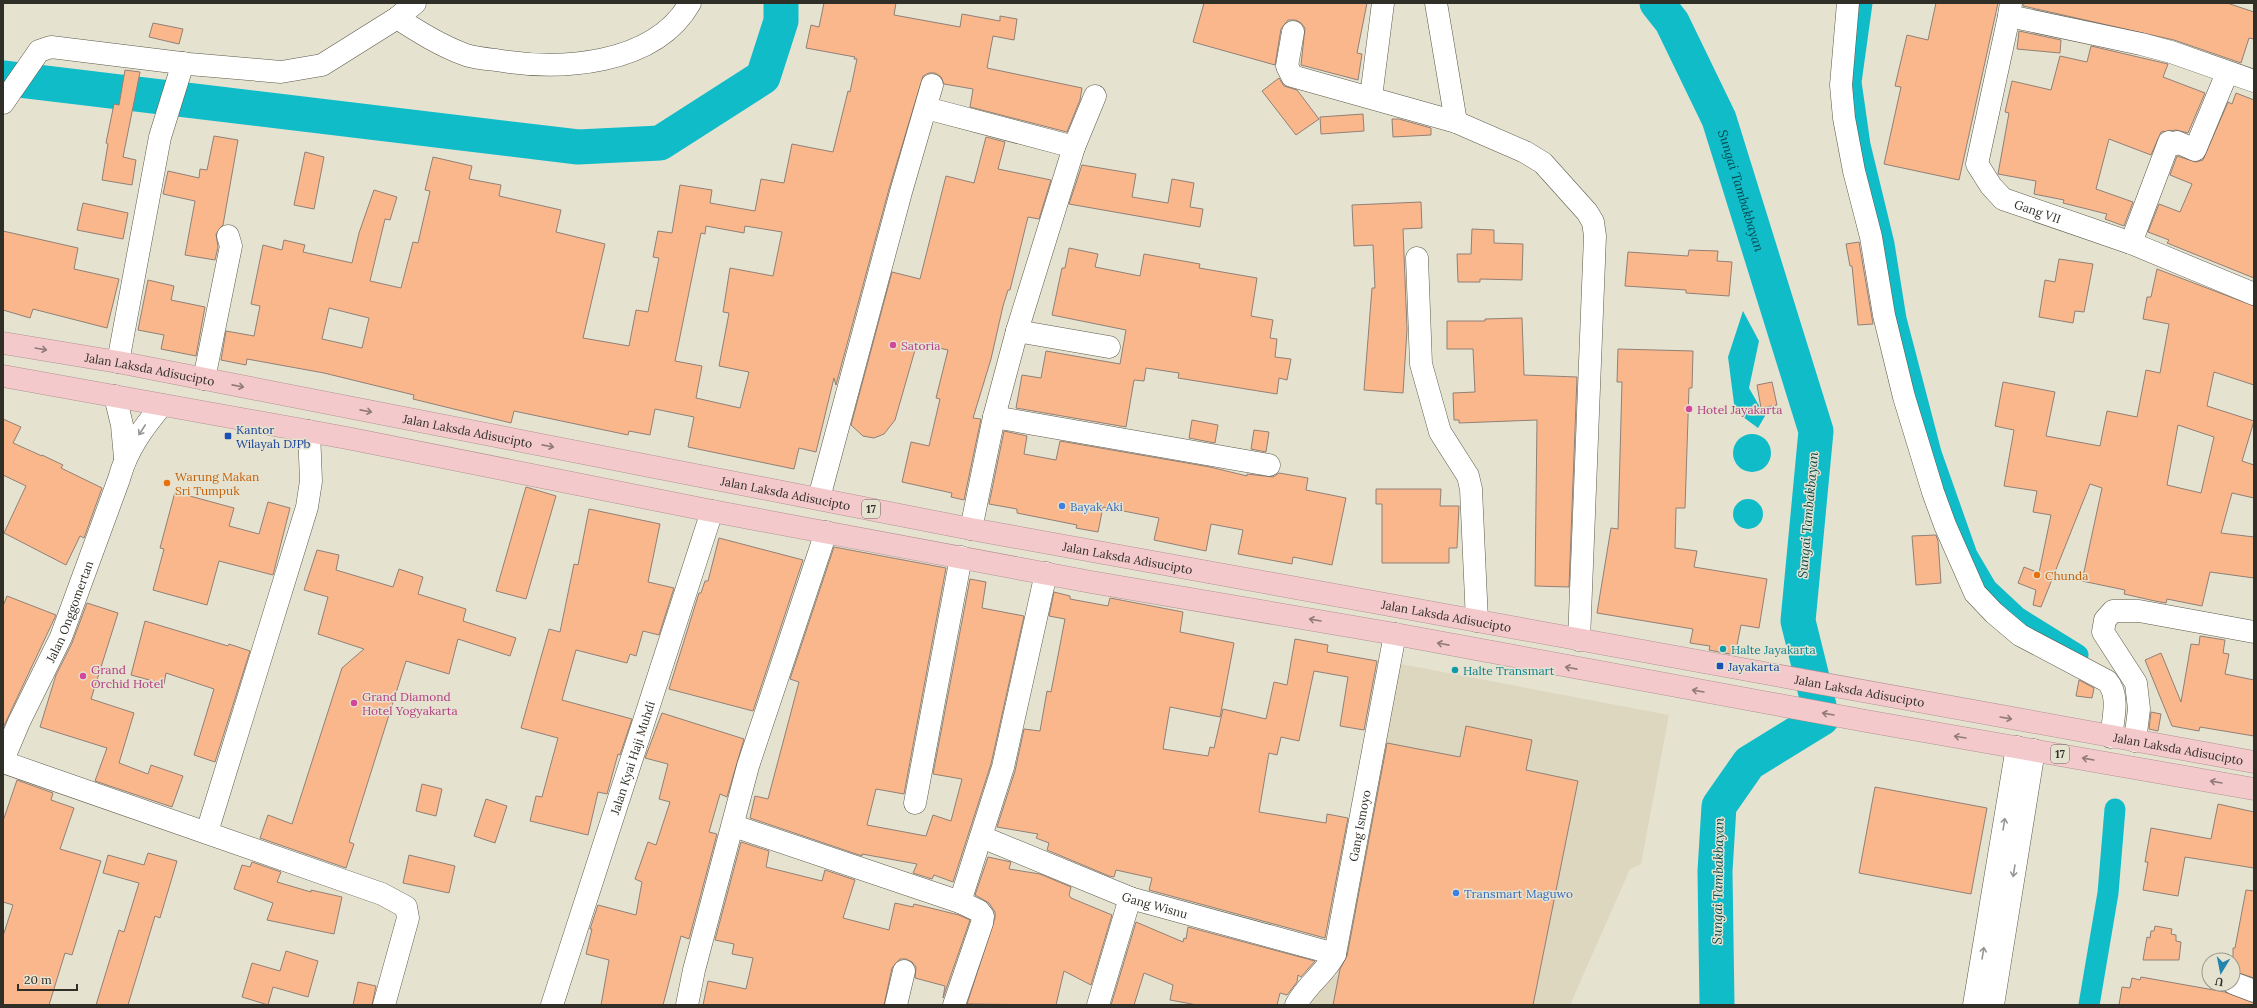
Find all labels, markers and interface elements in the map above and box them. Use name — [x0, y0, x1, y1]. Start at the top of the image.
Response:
water label: Sungai Tambakbayan — [1714, 128, 1768, 254]
street label: Gang VII — [2013, 196, 2063, 226]
place label: Satoria — [901, 338, 940, 353]
marker: Satoria — [888, 340, 898, 350]
one-way arrow — [35, 345, 48, 353]
street label: Jalan Laksda Adisucipto — [83, 349, 216, 388]
one-way arrow — [231, 382, 244, 390]
place label: Hotel Jayakarta — [1697, 402, 1782, 417]
marker: Hotel Jayakarta — [1684, 404, 1694, 414]
one-way arrow — [359, 407, 372, 415]
street label: Jalan Laksda Adisucipto — [401, 410, 534, 451]
place label: Kantor Wilayah DJPb — [236, 422, 311, 451]
one-way arrow — [138, 424, 146, 435]
marker: Kantor Wilayah DJPb — [223, 431, 233, 441]
one-way arrow — [541, 442, 554, 450]
water label: Sungai Tambakbayan — [1794, 451, 1822, 579]
place label: Warung Makan Sri Tumpuk — [175, 469, 259, 498]
street label: Jalan Laksda Adisucipto — [719, 473, 852, 513]
marker: Warung Makan Sri Tumpuk — [162, 478, 172, 488]
place label: Bayak Aki — [1070, 499, 1123, 514]
road number: 17 — [862, 500, 880, 518]
marker: Bayak Aki — [1057, 501, 1067, 511]
street label: Jalan Laksda Adisucipto — [1061, 538, 1194, 577]
street label: Jalan Onggomertan — [42, 558, 96, 666]
place label: Chunda — [2045, 568, 2088, 583]
marker: Chunda — [2032, 570, 2042, 580]
street label: Jalan Laksda Adisucipto — [1379, 596, 1513, 635]
one-way arrow — [1309, 616, 1322, 624]
one-way arrow — [1437, 639, 1450, 647]
place label: Halte Jayakarta — [1731, 642, 1816, 657]
marker: Halte Jayakarta — [1718, 644, 1728, 654]
place label: Jayakarta — [1727, 659, 1780, 674]
marker: Jayakarta — [1715, 661, 1725, 671]
place label: Grand Orchid Hotel — [91, 662, 163, 691]
place label: Halte Transmart — [1463, 663, 1555, 678]
one-way arrow — [1564, 663, 1577, 671]
marker: Halte Transmart — [1450, 665, 1460, 675]
marker: Grand Orchid Hotel — [78, 671, 88, 681]
street label: Jalan Laksda Adisucipto — [1793, 671, 1926, 710]
one-way arrow — [1692, 687, 1705, 695]
place label: Grand Diamond Hotel Yogyakarta — [362, 689, 458, 718]
marker: Grand Diamond Hotel Yogyakarta — [349, 698, 359, 708]
street label: Jalan Kyai Haji Muhdi — [606, 699, 658, 817]
one-way arrow — [1822, 710, 1835, 718]
one-way arrow — [2000, 714, 2013, 722]
street label: Jalan Laksda Adisucipto — [2111, 729, 2245, 767]
one-way arrow — [1953, 733, 1966, 741]
road number: 17 — [2051, 745, 2069, 763]
one-way arrow — [2082, 755, 2095, 763]
one-way arrow — [2210, 777, 2223, 785]
street label: Gang Ismoyo — [1345, 788, 1373, 863]
water label: Sungai Tambakbayan — [1708, 818, 1728, 944]
one-way arrow — [2000, 818, 2008, 831]
one-way arrow — [2010, 864, 2018, 877]
place label: Transmart Maguwo — [1464, 886, 1573, 901]
street label: Gang Wisnu — [1120, 888, 1190, 921]
marker: Transmart Maguwo — [1451, 888, 1461, 898]
one-way arrow — [1979, 947, 1987, 960]
north arrow — [2201, 952, 2241, 992]
scale bar — [18, 966, 77, 992]
text: 20 m — [24, 972, 52, 987]
text: U — [2213, 974, 2225, 989]

